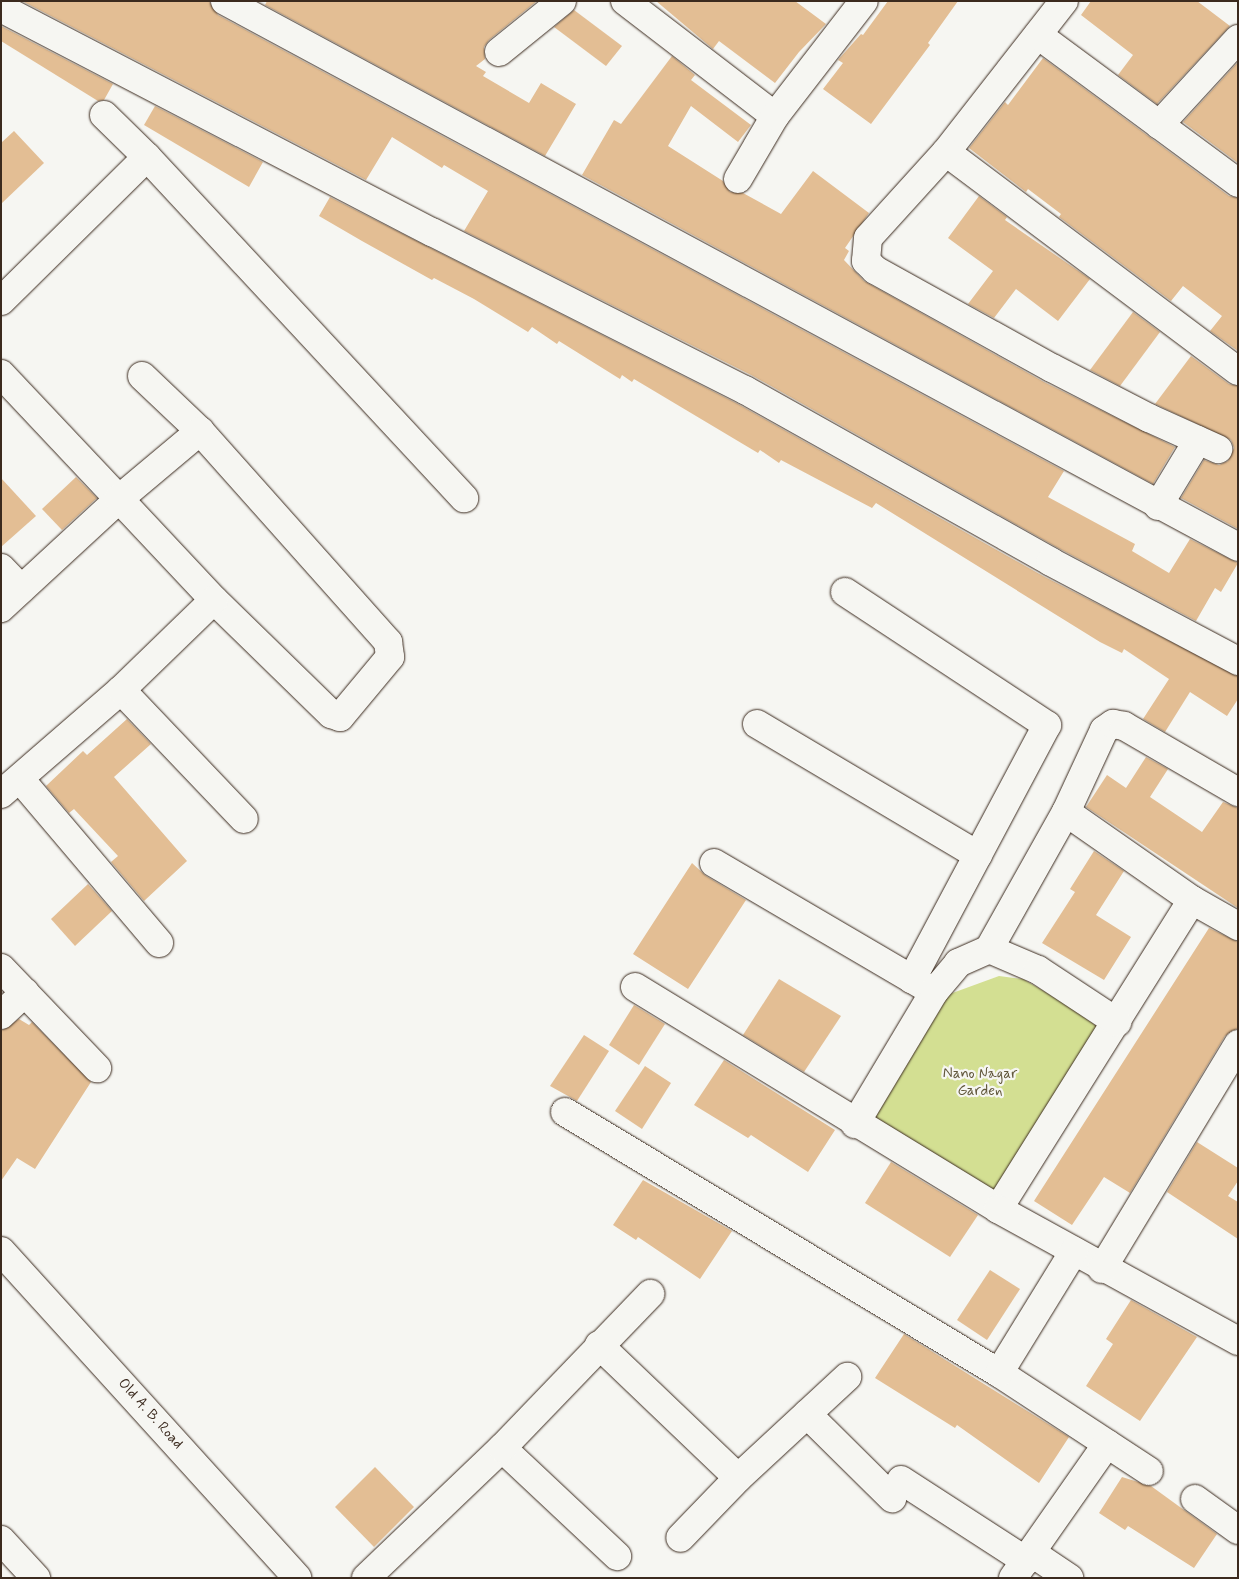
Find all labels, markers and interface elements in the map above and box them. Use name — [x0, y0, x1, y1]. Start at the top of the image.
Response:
park label: Nano Nagar Garden — [943, 1065, 1017, 1100]
street label: Old A. B. Road — [113, 1375, 187, 1453]

